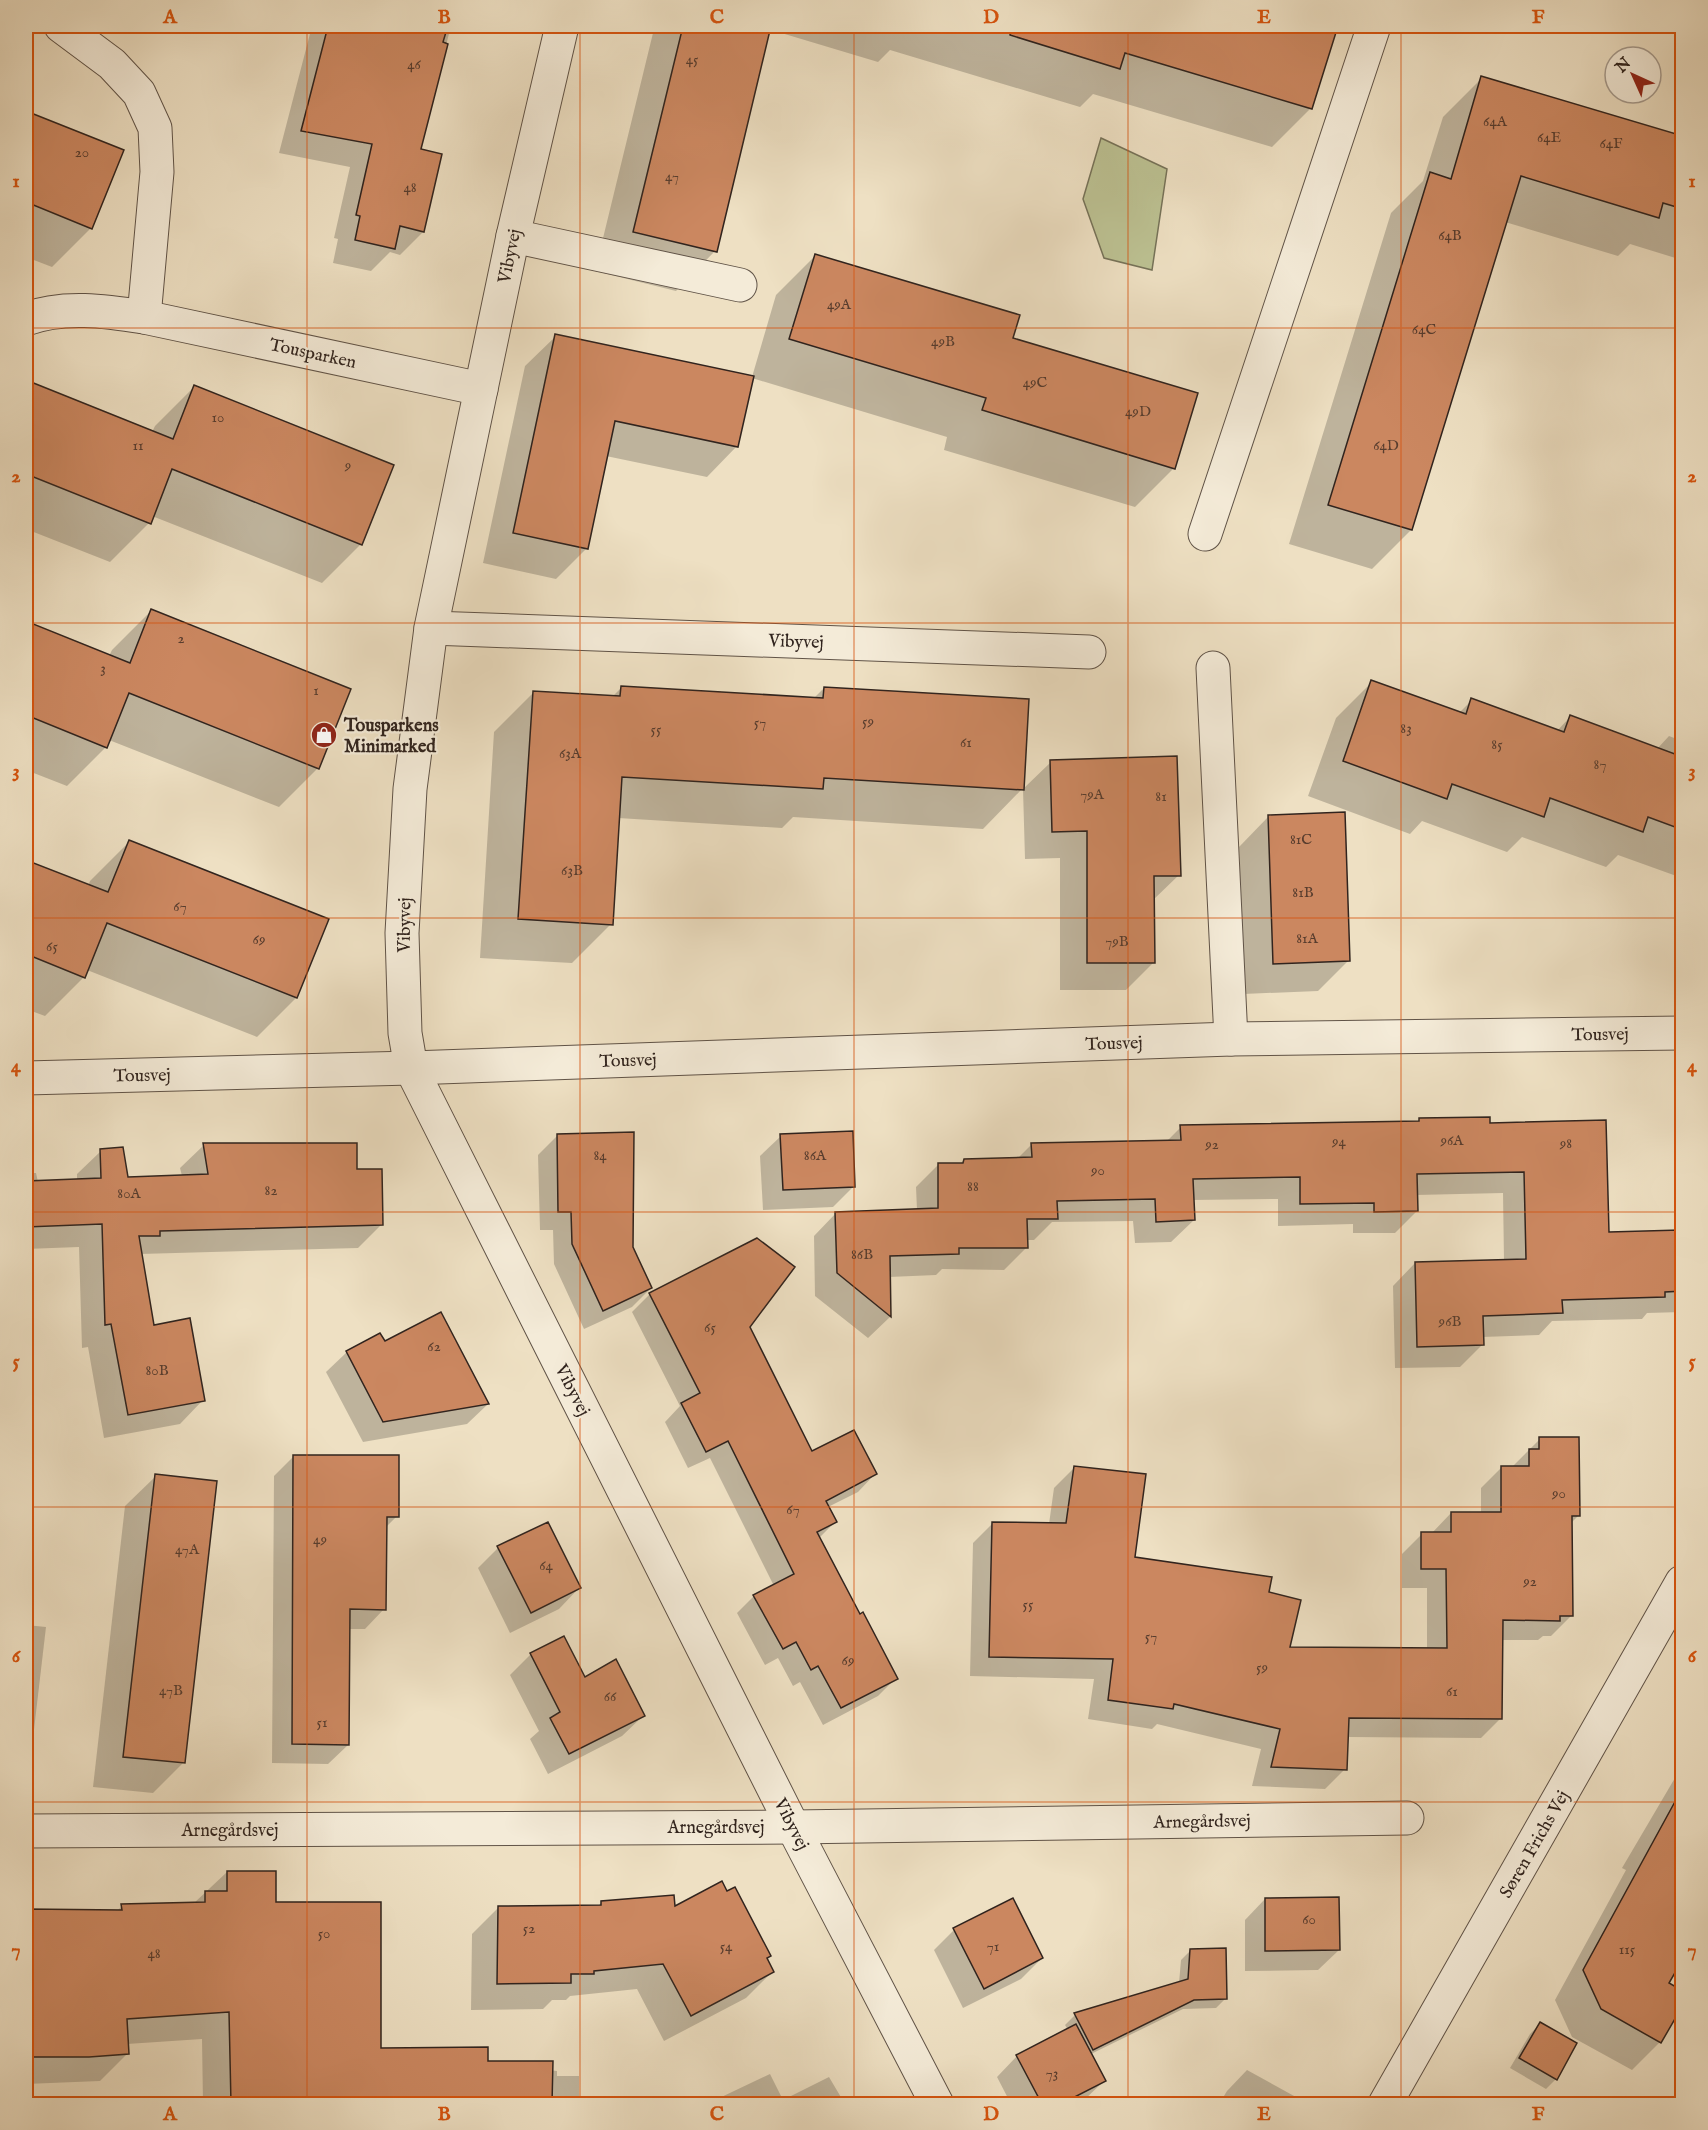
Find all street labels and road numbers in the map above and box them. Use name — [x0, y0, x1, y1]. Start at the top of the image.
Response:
street label: Vibyvej — [493, 227, 527, 287]
street label: Tousparken — [267, 334, 359, 375]
street label: Vibyvej — [767, 630, 824, 655]
street label: Vibyvej — [394, 897, 417, 954]
street label: Tousvej — [1571, 1024, 1629, 1047]
street label: Tousvej — [1085, 1032, 1143, 1057]
street label: Tousvej — [599, 1049, 657, 1074]
street label: Tousvej — [113, 1065, 171, 1088]
street label: Vibyvej — [548, 1360, 594, 1421]
street label: Søren Frichs Vej — [1495, 1787, 1575, 1903]
street label: Vibyvej — [767, 1794, 813, 1855]
street label: Arnegårdsvej — [1152, 1810, 1251, 1835]
street label: Arnegårdsvej — [666, 1817, 765, 1840]
street label: Arnegårdsvej — [180, 1820, 279, 1843]

